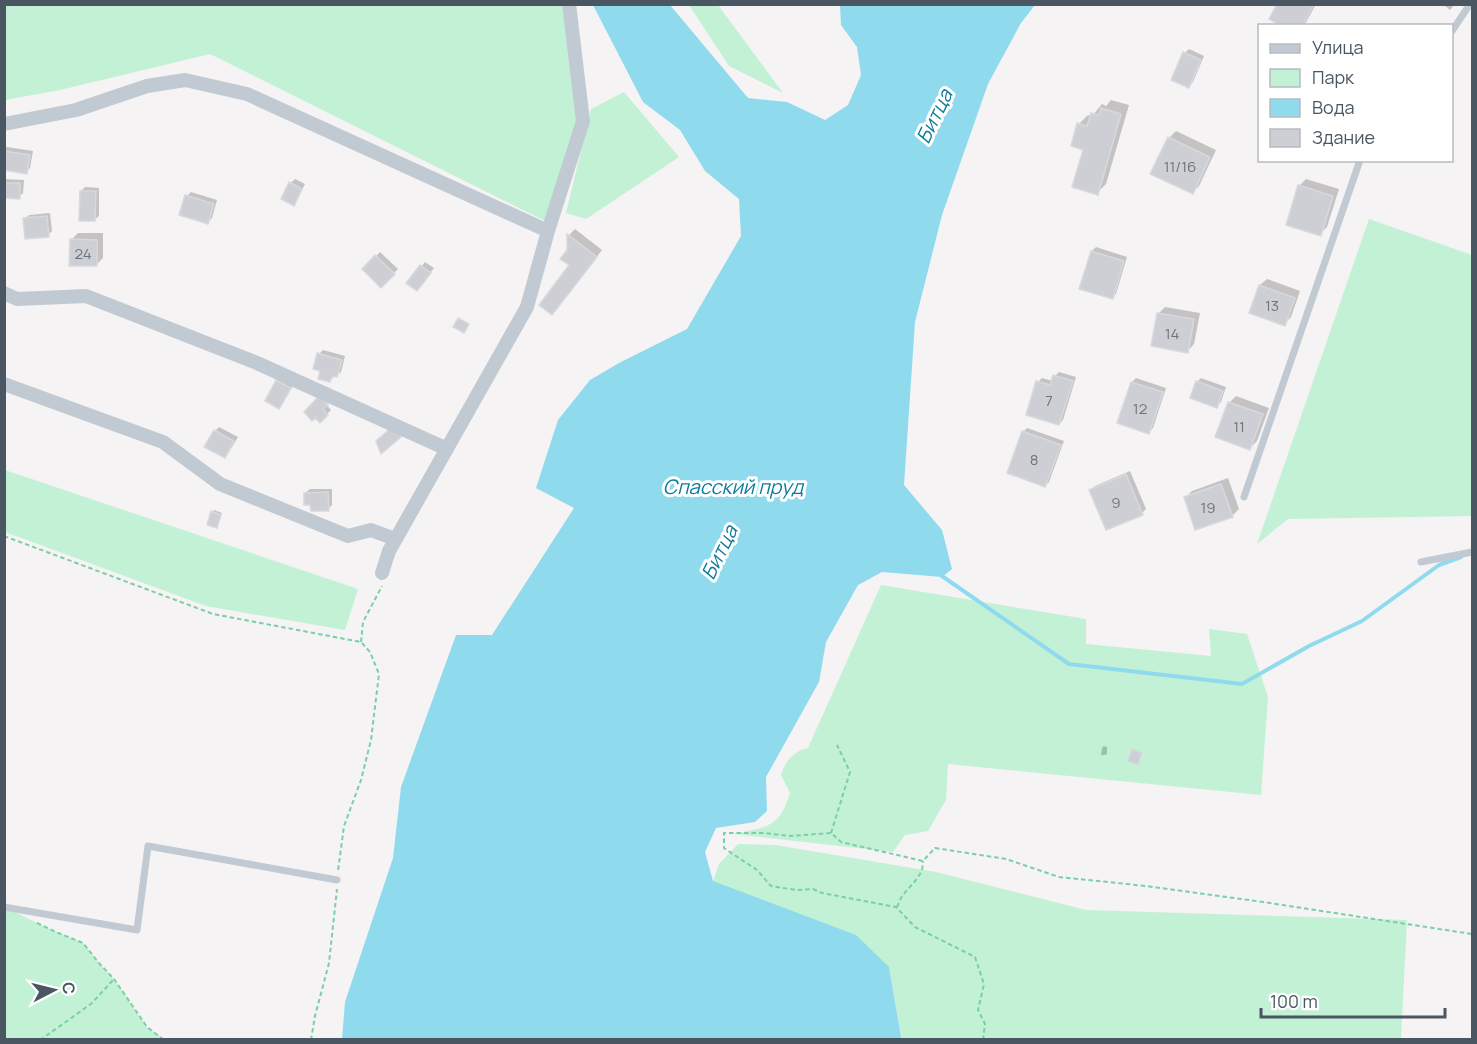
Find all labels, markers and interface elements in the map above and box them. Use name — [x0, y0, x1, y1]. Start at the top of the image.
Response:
legend — [1258, 24, 1453, 162]
text: Улица — [1312, 35, 1364, 59]
text: Парк — [1312, 65, 1355, 89]
water label: Битца — [909, 84, 959, 148]
text: Вода — [1312, 95, 1354, 119]
text: Здание — [1312, 125, 1375, 149]
house number: 11/16 — [1164, 156, 1196, 177]
house number: 24 — [74, 243, 92, 264]
house number: 13 — [1265, 295, 1279, 316]
house number: 14 — [1165, 323, 1179, 344]
house number: 7 — [1045, 390, 1053, 411]
house number: 12 — [1133, 398, 1147, 419]
house number: 11 — [1233, 416, 1245, 437]
house number: 8 — [1030, 449, 1038, 470]
water label: Спасский пруд — [663, 473, 805, 500]
house number: 9 — [1111, 492, 1121, 513]
house number: 19 — [1200, 497, 1216, 518]
water label: Битца — [694, 520, 744, 584]
north arrow — [24, 960, 84, 1020]
text: С — [57, 981, 81, 996]
scale bar — [1261, 981, 1446, 1019]
text: 100 m — [1270, 989, 1318, 1013]

